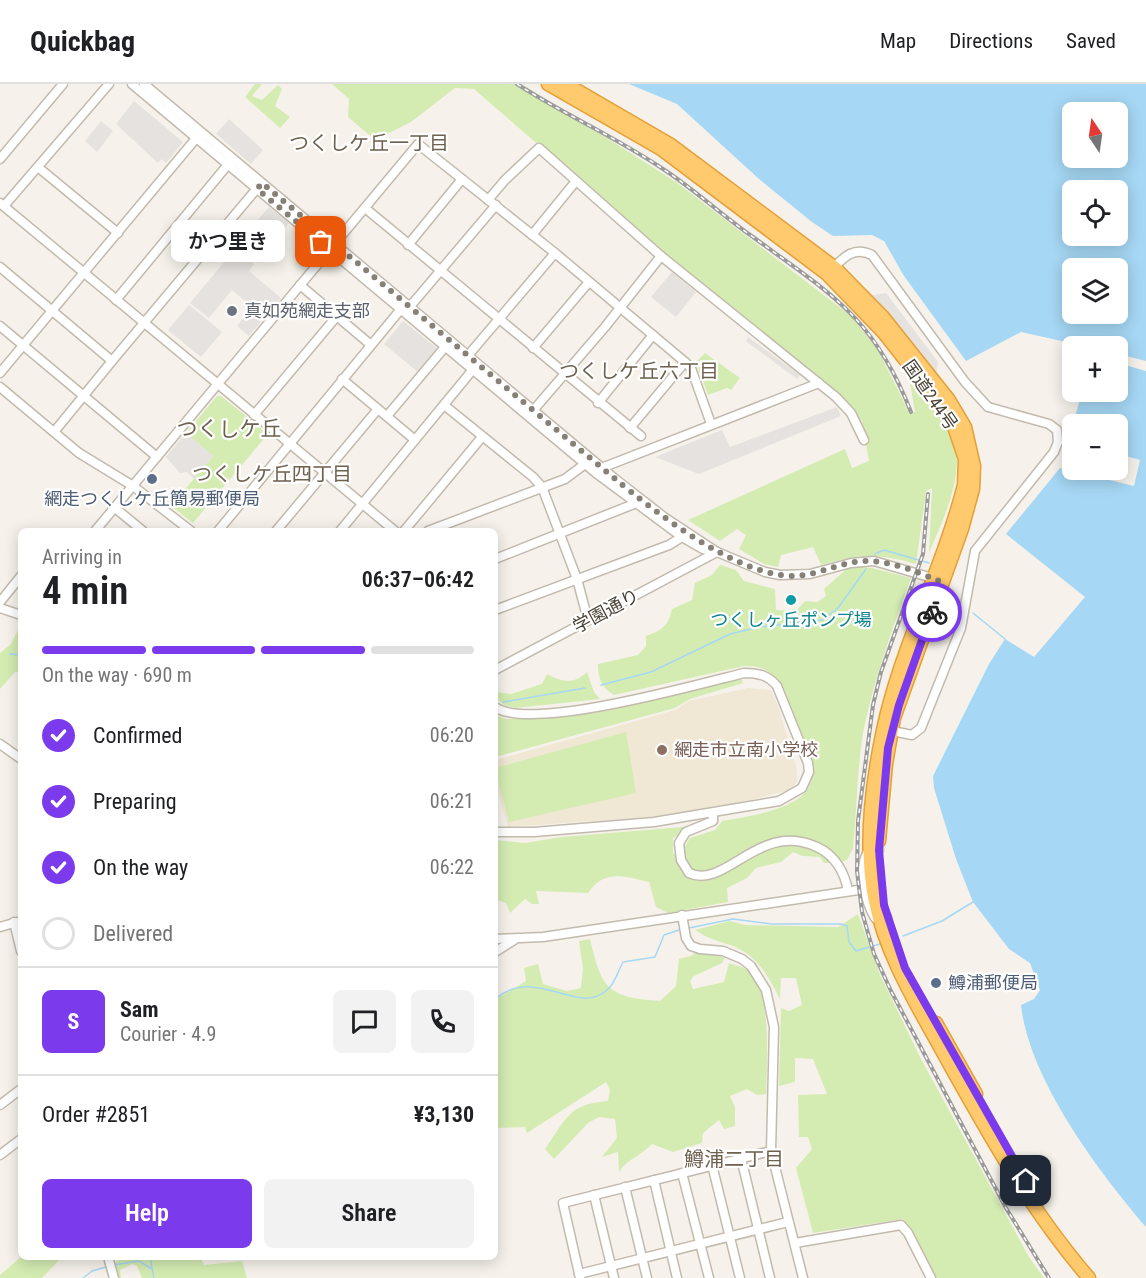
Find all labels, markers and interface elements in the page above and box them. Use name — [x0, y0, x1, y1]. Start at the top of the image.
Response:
text: Quickbag — [30, 25, 135, 58]
text: Map — [880, 29, 916, 53]
text: Directions — [949, 29, 1033, 53]
text: Saved — [1066, 29, 1116, 53]
north arrow — [1062, 102, 1128, 168]
map controls — [1062, 102, 1128, 480]
district label: つくしケ丘一丁目 — [289, 131, 449, 155]
button: locate — [1062, 180, 1128, 246]
pin — [295, 216, 346, 267]
callout: かつ里き — [171, 221, 285, 263]
icon: bag — [304, 225, 337, 258]
text: かつ里き — [188, 229, 268, 253]
button: layers — [1062, 258, 1128, 324]
place label: 真如苑網走支部 — [244, 300, 370, 321]
marker: 真如苑網走支部 — [225, 304, 239, 318]
button: + — [1062, 336, 1128, 402]
street label: 国道244号 — [899, 356, 962, 434]
district label: つくしケ丘六丁目 — [559, 359, 719, 383]
button: − — [1062, 414, 1128, 480]
district label: つくしケ丘 — [177, 417, 282, 441]
district label: つくしケ丘四丁目 — [192, 462, 352, 486]
marker: 網走つくしケ丘簡易郵便局 — [145, 472, 159, 486]
place label: 網走つくしケ丘簡易郵便局 — [44, 488, 260, 509]
text: Arriving in — [42, 545, 122, 569]
text: 06:37–06:42 — [362, 567, 474, 592]
text: 4 min — [42, 568, 128, 614]
courier — [902, 582, 962, 642]
street label: 学園通り — [569, 584, 642, 637]
marker: つくしヶ丘ポンプ場 — [784, 593, 798, 607]
icon: bike — [916, 596, 949, 629]
place label: つくしヶ丘ポンプ場 — [710, 609, 872, 630]
text: On the way · 690 m — [42, 663, 192, 687]
icon: check — [42, 719, 75, 752]
text: Confirmed — [93, 723, 182, 748]
text: 06:20 — [430, 723, 474, 747]
place label: 網走市立南小学校 — [674, 739, 818, 760]
marker: 網走市立南小学校 — [655, 743, 669, 757]
icon: check — [42, 785, 75, 818]
text: Preparing — [93, 789, 177, 814]
text: 06:21 — [430, 789, 474, 813]
icon: check — [42, 851, 75, 884]
text: On the way — [93, 855, 188, 880]
text: 06:22 — [430, 855, 474, 879]
text: Delivered — [93, 921, 173, 946]
place label: 鱒浦郵便局 — [948, 972, 1038, 993]
marker: 鱒浦郵便局 — [929, 976, 943, 990]
button: chat — [333, 990, 396, 1053]
button: phone — [411, 990, 474, 1053]
text: Sam — [120, 997, 159, 1022]
text: S — [68, 1009, 79, 1034]
text: Courier · 4.9 — [120, 1022, 216, 1046]
text: Order #2851 — [42, 1102, 150, 1127]
text: ¥3,130 — [414, 1102, 474, 1127]
district label: 鱒浦二丁目 — [684, 1147, 784, 1171]
pin — [1000, 1155, 1051, 1206]
icon: home — [1009, 1164, 1042, 1197]
button: Help — [42, 1179, 252, 1248]
button: Share — [264, 1179, 474, 1248]

